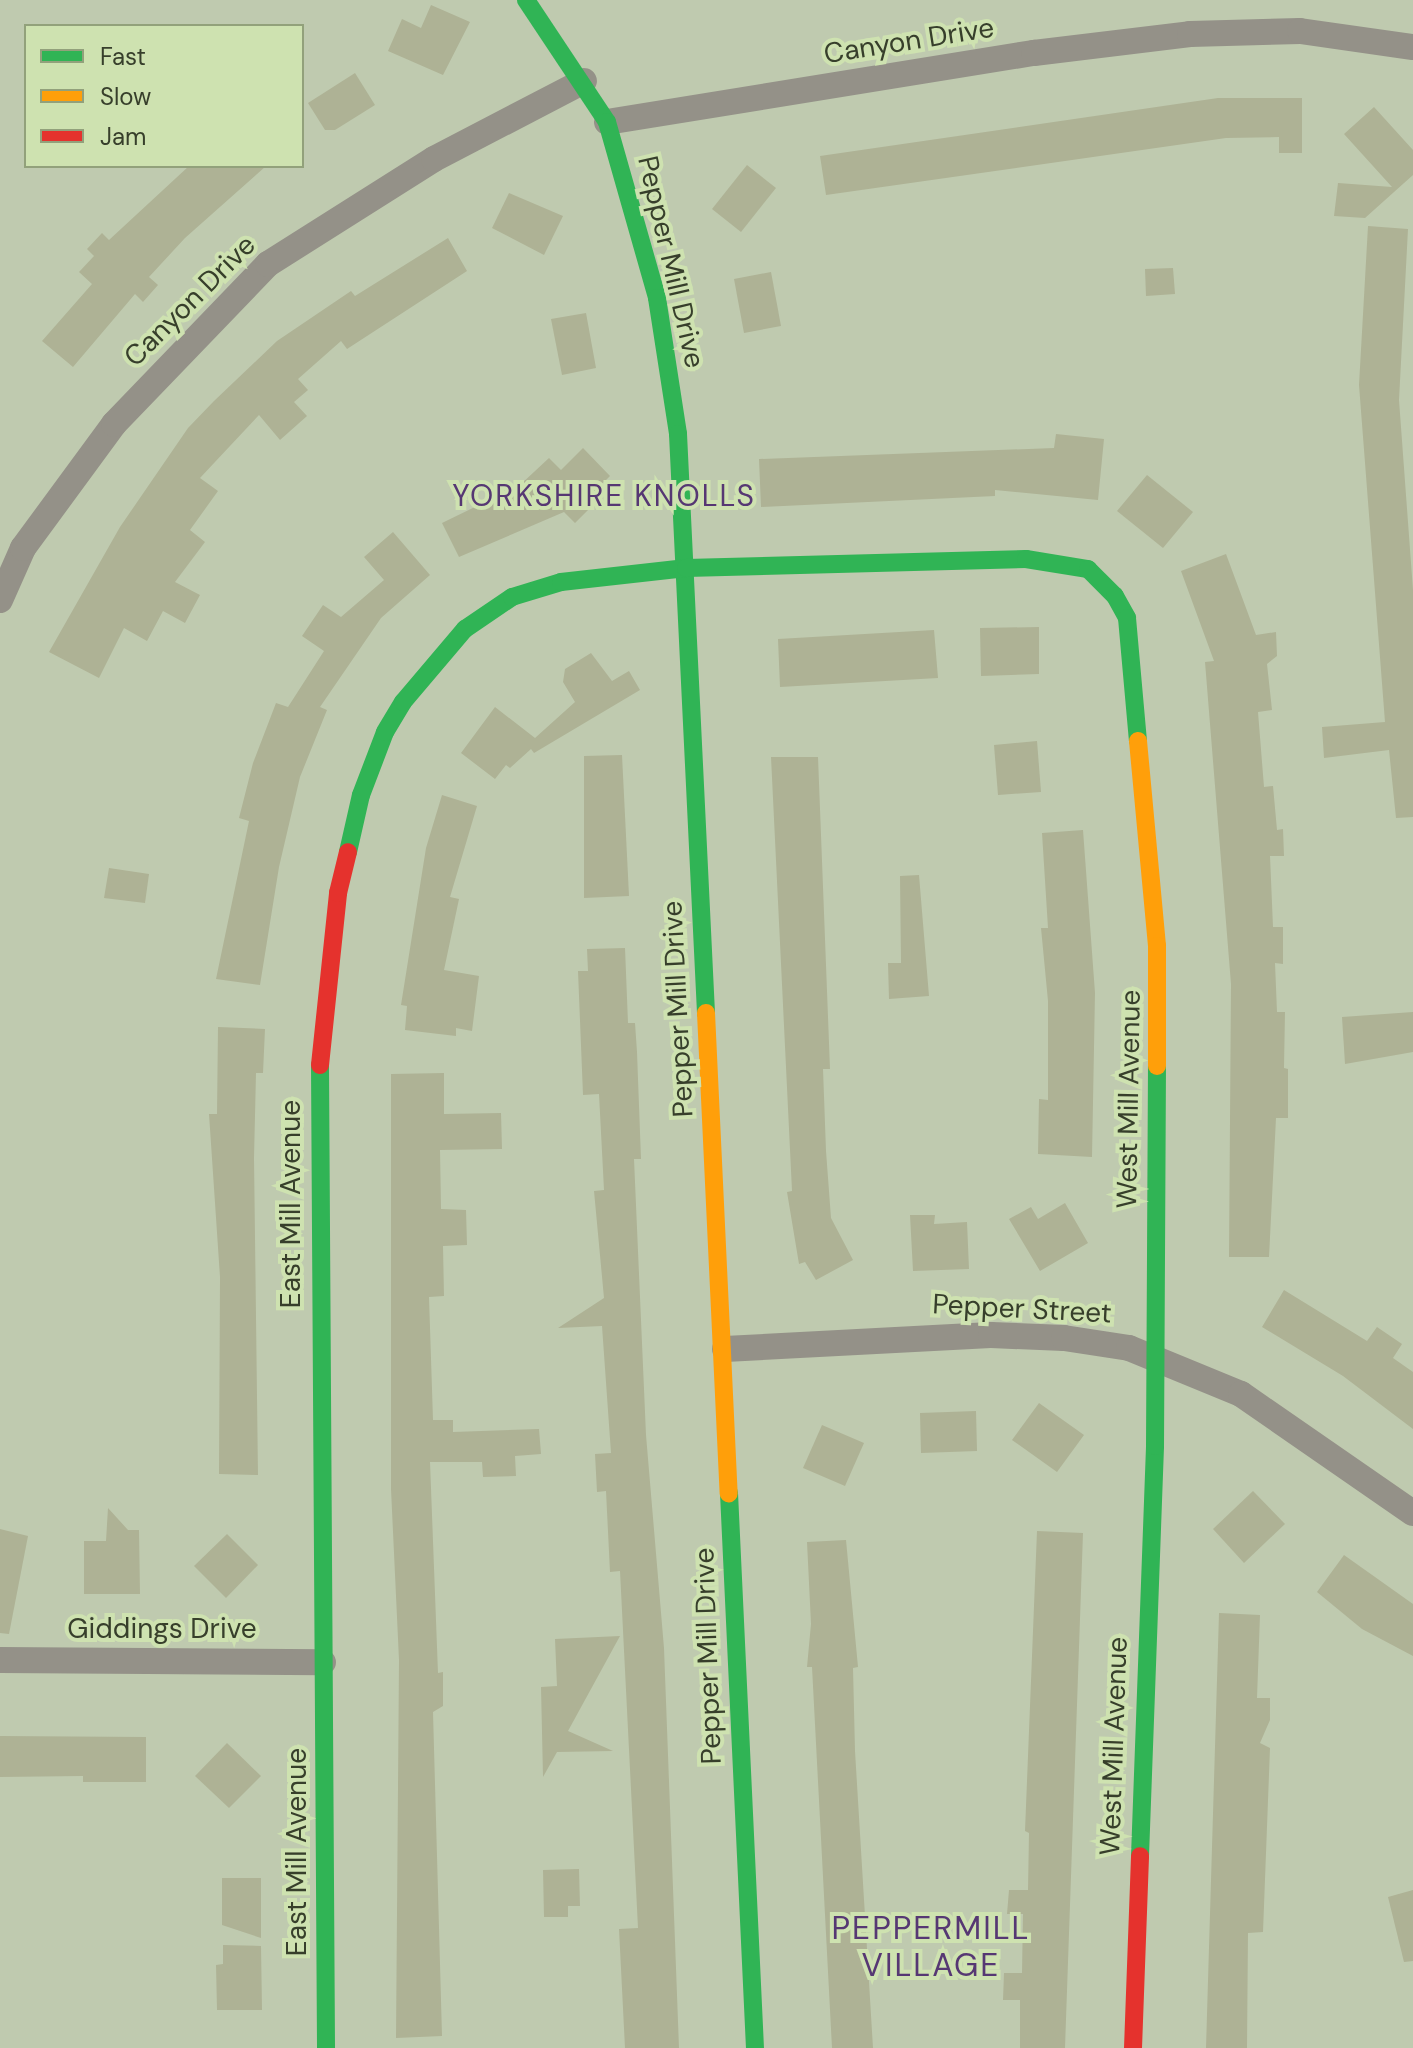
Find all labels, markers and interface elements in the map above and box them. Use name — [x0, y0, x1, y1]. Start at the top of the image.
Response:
street label: Canyon Drive — [822, 11, 996, 71]
legend — [24, 24, 304, 168]
text: Fast — [100, 41, 146, 72]
text: Slow — [100, 81, 151, 112]
text: Jam — [100, 121, 146, 152]
street label: Pepper Mill Drive — [630, 153, 712, 371]
street label: Canyon Drive — [117, 228, 263, 374]
district label: YORKSHIRE KNOLLS — [452, 478, 756, 514]
street label: Pepper Mill Drive — [656, 900, 700, 1118]
street label: West Mill Avenue — [1110, 989, 1148, 1209]
street label: East Mill Avenue — [274, 1100, 308, 1308]
street label: Pepper Street — [932, 1288, 1112, 1330]
street label: Pepper Mill Drive — [687, 1547, 729, 1765]
street label: Giddings Drive — [67, 1612, 257, 1646]
street label: West Mill Avenue — [1093, 1636, 1135, 1856]
street label: East Mill Avenue — [280, 1748, 314, 1956]
district label: PEPPERMILL VILLAGE — [832, 1910, 1030, 1985]

